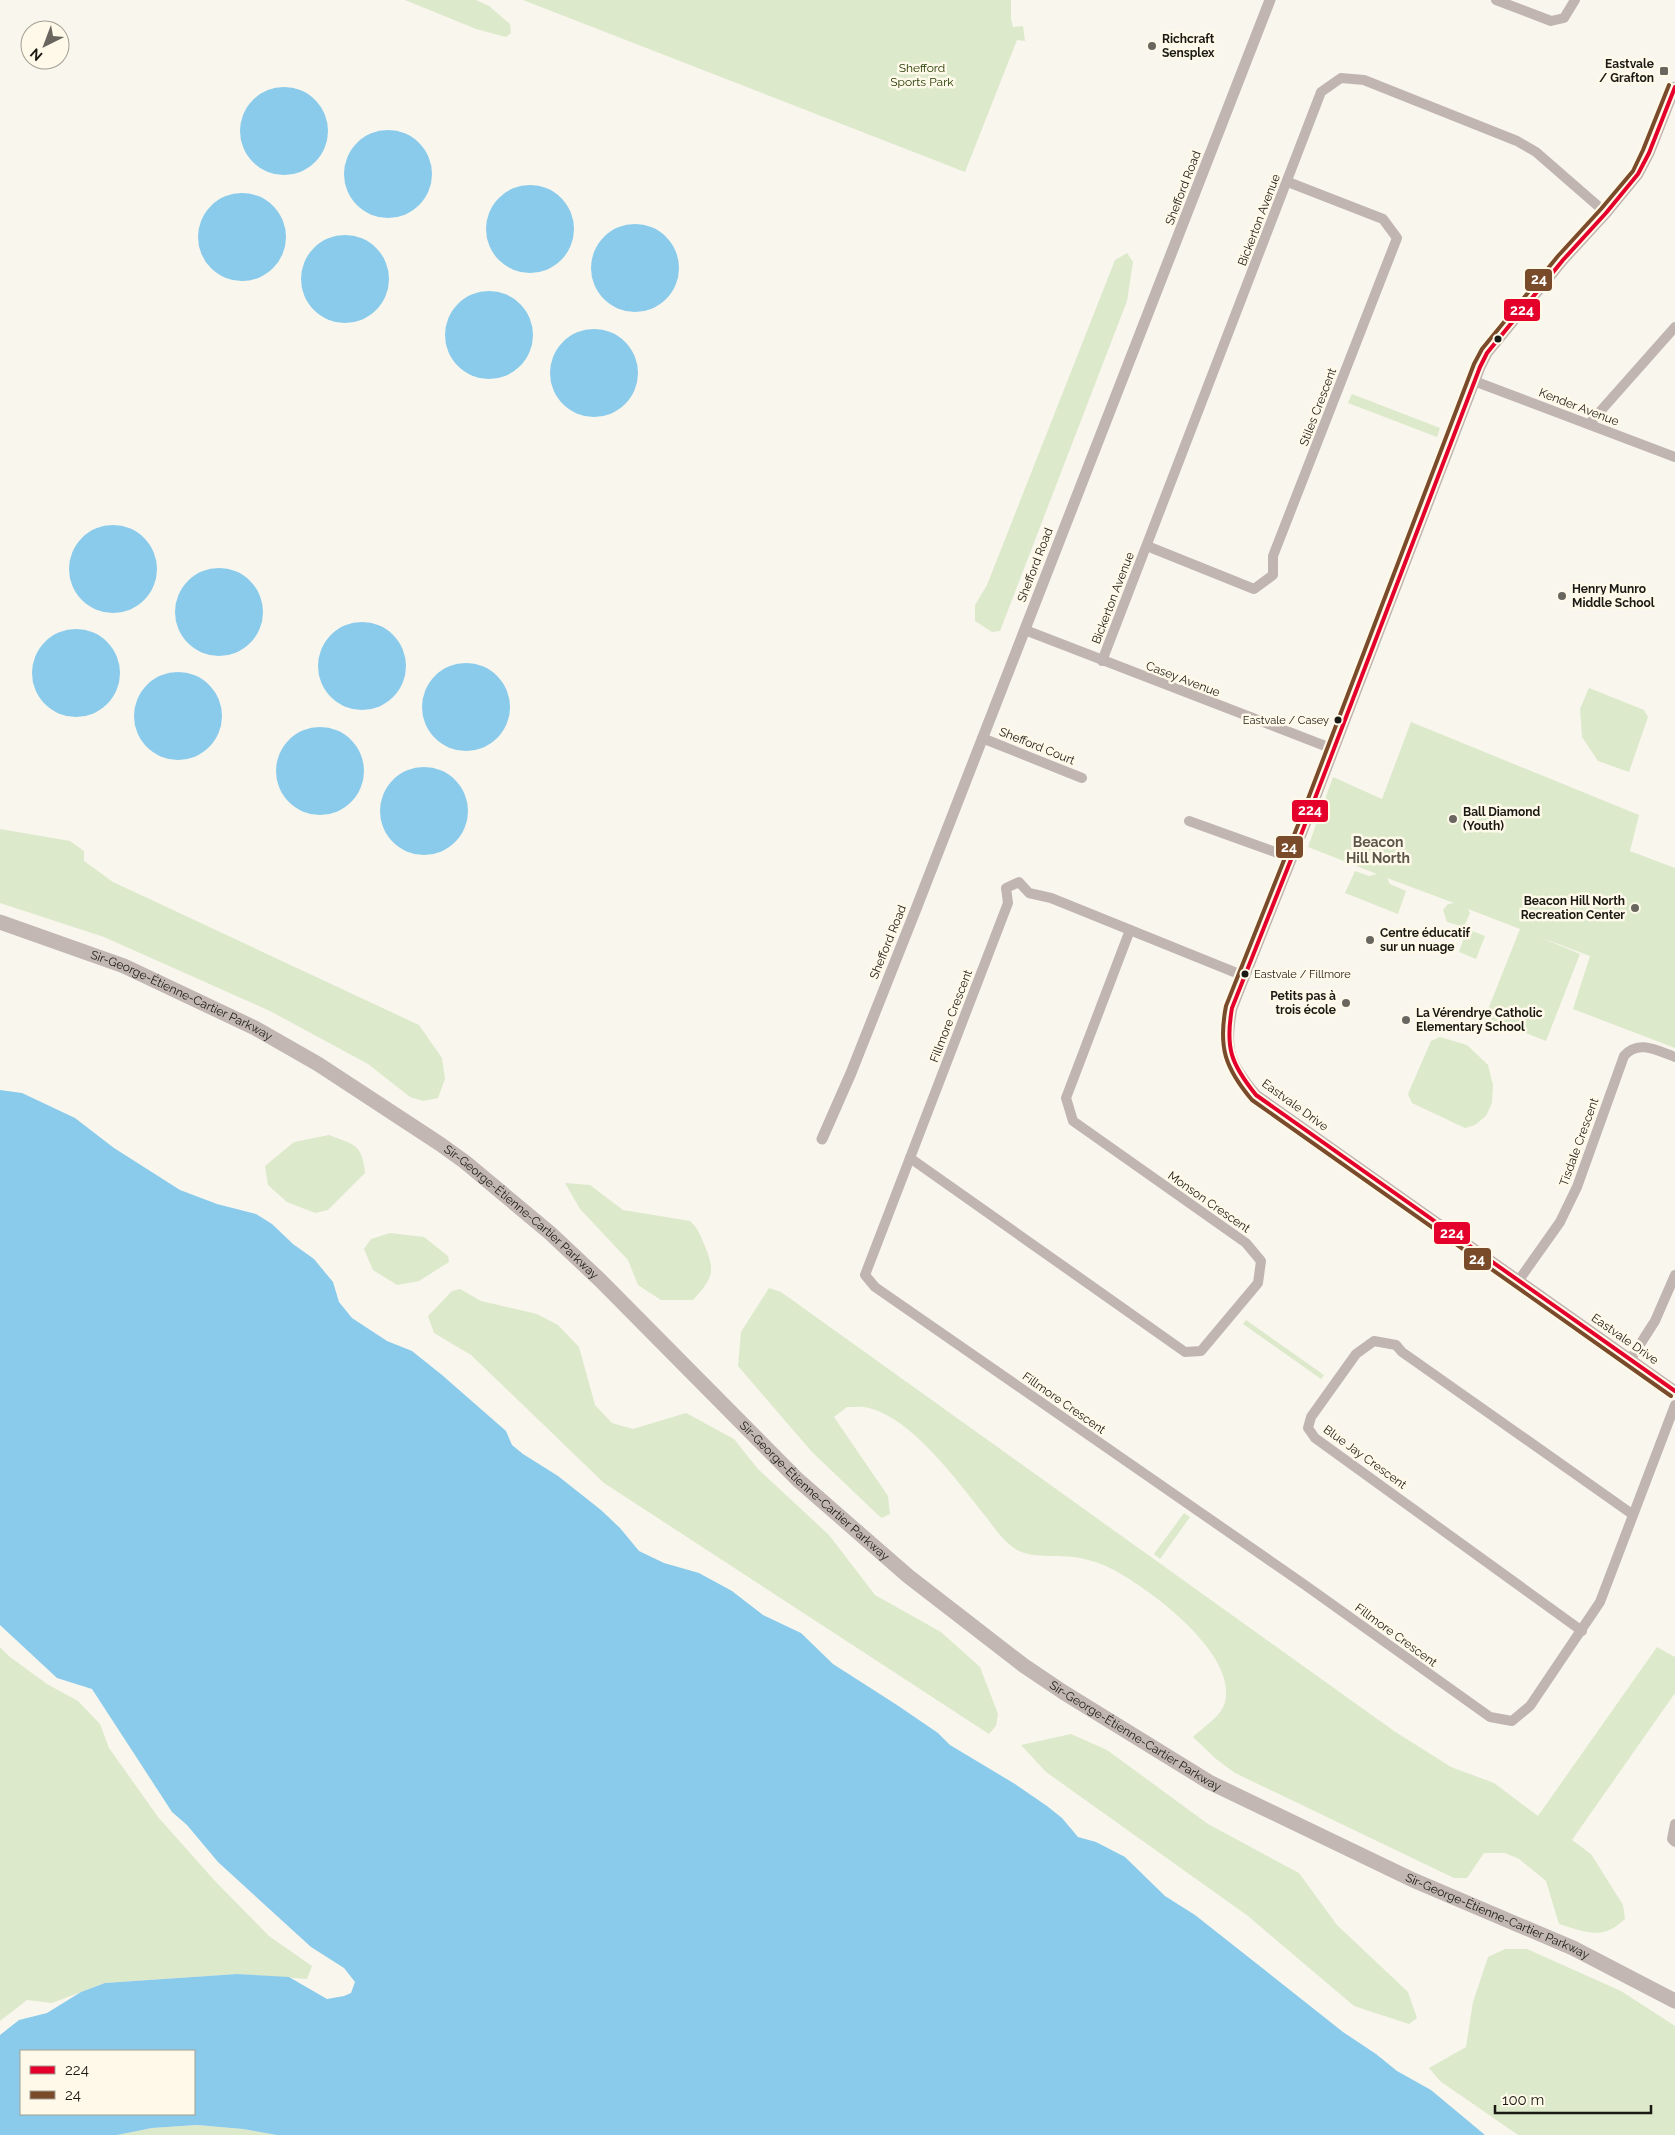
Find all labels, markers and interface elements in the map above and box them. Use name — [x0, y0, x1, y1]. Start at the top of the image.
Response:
north arrow — [20, 20, 70, 70]
place label: Richcraft Sensplex — [1162, 32, 1215, 60]
marker: Richcraft Sensplex — [1146, 40, 1158, 52]
text: N — [27, 45, 46, 64]
place label: Eastvale / Grafton — [1599, 57, 1654, 85]
park label: Shefford Sports Park — [890, 61, 954, 89]
marker: Eastvale / Grafton — [1658, 65, 1670, 77]
street label: Shefford Road — [1162, 149, 1204, 227]
street label: Bickerton Avenue — [1235, 172, 1283, 268]
line badge: 24 — [1524, 268, 1553, 292]
text: 24 — [1531, 271, 1547, 287]
line badge: 224 — [1503, 298, 1541, 322]
text: 224 — [1510, 302, 1534, 318]
unlabelled marker — [1493, 334, 1503, 344]
street label: Stiles Crescent — [1297, 366, 1339, 448]
street label: Kender Avenue — [1537, 385, 1621, 429]
street label: Shefford Road — [1014, 526, 1056, 604]
street label: Bickerton Avenue — [1089, 550, 1137, 646]
place label: Henry Munro Middle School — [1572, 582, 1655, 610]
marker: Henry Munro Middle School — [1556, 590, 1568, 602]
street label: Casey Avenue — [1144, 658, 1222, 700]
place label: Eastvale / Casey — [1243, 714, 1329, 727]
marker: Eastvale / Casey — [1333, 715, 1343, 725]
street label: Shefford Court — [997, 724, 1077, 768]
line badge: 224 — [1291, 799, 1329, 823]
text: 224 — [1298, 802, 1322, 818]
place label: Ball Diamond (Youth) — [1463, 805, 1540, 833]
marker: Ball Diamond (Youth) — [1447, 813, 1459, 825]
district label: Beacon Hill North — [1346, 834, 1410, 866]
line badge: 24 — [1275, 835, 1304, 859]
text: 24 — [1281, 839, 1297, 855]
place label: Beacon Hill North Recreation Center — [1521, 894, 1625, 922]
marker: Beacon Hill North Recreation Center — [1629, 902, 1641, 914]
street label: Shefford Road — [867, 903, 909, 981]
place label: Centre éducatif sur un nuage — [1380, 926, 1470, 954]
marker: Centre éducatif sur un nuage — [1364, 934, 1376, 946]
street label: Sir-George-Étienne-Cartier Parkway — [89, 948, 275, 1044]
street label: Fillmore Crescent — [927, 968, 975, 1064]
place label: Eastvale / Fillmore — [1254, 968, 1351, 981]
marker: Eastvale / Fillmore — [1240, 969, 1250, 979]
place label: Petits pas à trois école — [1270, 989, 1336, 1017]
marker: Petits pas à trois école — [1340, 997, 1352, 1009]
place label: La Vérendrye Catholic Elementary School — [1416, 1006, 1543, 1034]
marker: La Vérendrye Catholic Elementary School — [1400, 1014, 1412, 1026]
street label: Eastvale Drive — [1259, 1076, 1331, 1134]
street label: Tisdale Crescent — [1557, 1096, 1601, 1188]
street label: Sir-George-Étienne-Cartier Parkway — [441, 1142, 602, 1282]
street label: Monson Crescent — [1165, 1168, 1253, 1236]
line badge: 224 — [1433, 1221, 1471, 1245]
text: 224 — [1440, 1225, 1464, 1241]
line badge: 24 — [1463, 1247, 1492, 1271]
text: 24 — [1469, 1251, 1485, 1267]
street label: Eastvale Drive — [1589, 1311, 1661, 1367]
street label: Fillmore Crescent — [1020, 1369, 1108, 1437]
street label: Sir-George-Étienne-Cartier Parkway — [737, 1418, 893, 1564]
street label: Blue Jay Crescent — [1321, 1422, 1409, 1492]
street label: Fillmore Crescent — [1352, 1600, 1440, 1670]
street label: Sir-George-Étienne-Cartier Parkway — [1047, 1678, 1224, 1794]
street label: Sir-George-Étienne-Cartier Parkway — [1403, 1870, 1592, 1963]
legend — [20, 2050, 195, 2115]
text: 224 — [65, 2061, 89, 2079]
scale bar — [1495, 2082, 1651, 2114]
text: 24 — [65, 2086, 81, 2104]
text: 100 m — [1502, 2091, 1544, 2109]

